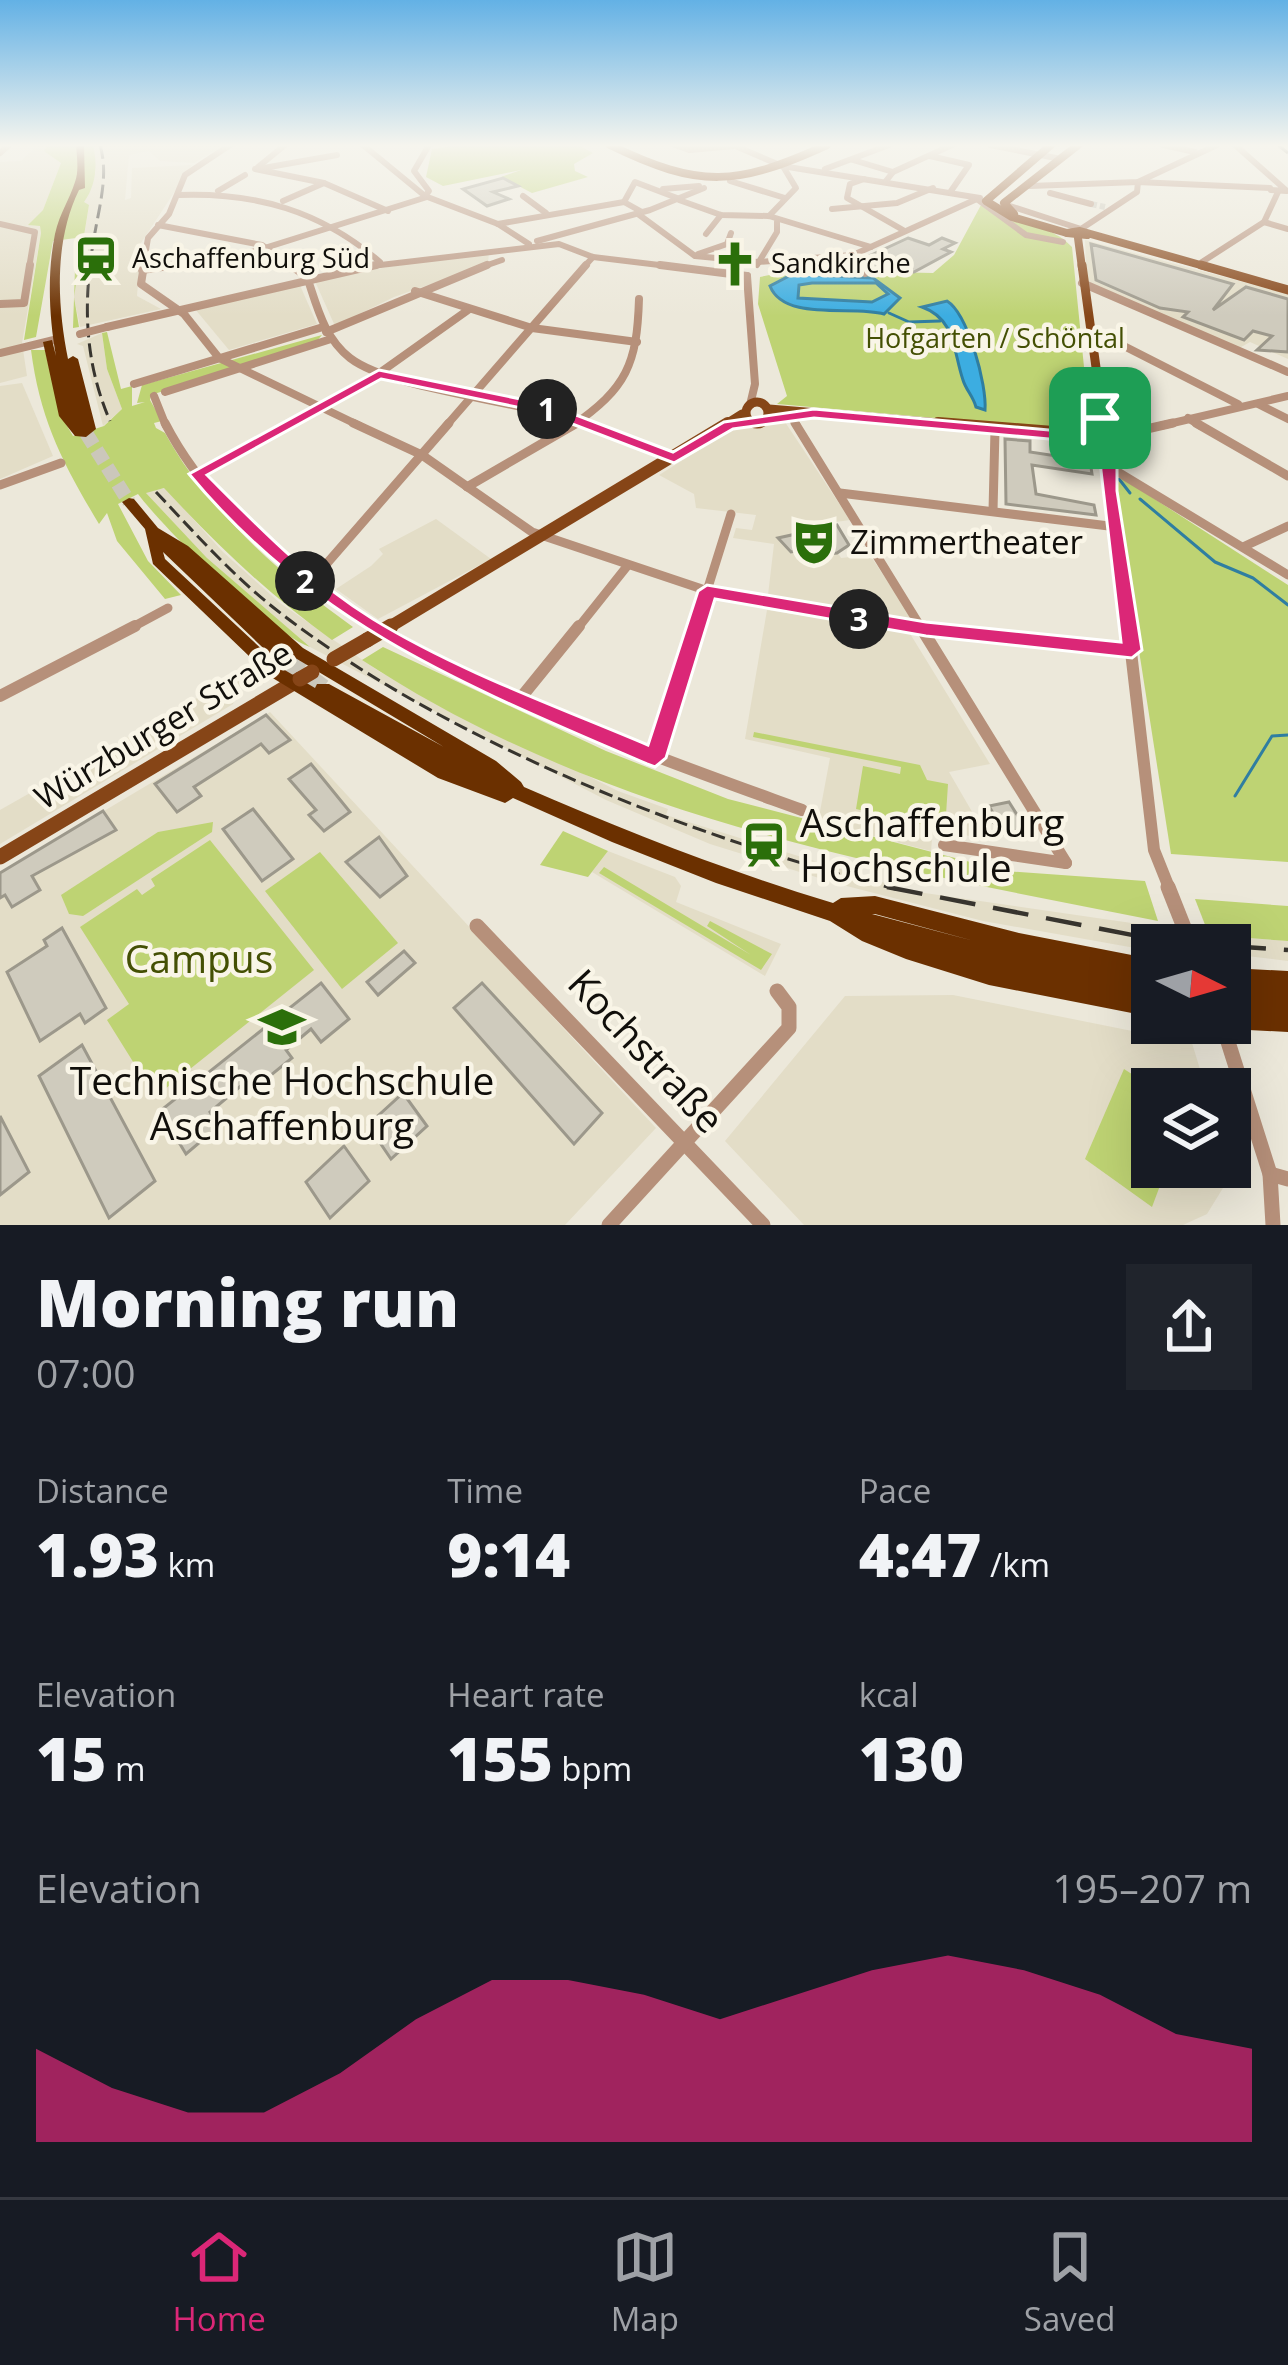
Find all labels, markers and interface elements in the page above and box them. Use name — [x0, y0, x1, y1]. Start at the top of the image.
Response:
station icon: Aschaffenburg Süd — [71, 234, 121, 284]
place label: Aschaffenburg Süd — [132, 239, 370, 276]
church icon: Sandkirche — [710, 239, 760, 289]
place label: Sandkirche — [771, 244, 911, 281]
park label: Hofgarten / Schöntal — [865, 319, 1125, 356]
pin — [1049, 367, 1151, 469]
pin: 1 — [517, 379, 577, 439]
icon: arrive — [1067, 385, 1133, 451]
text: 1 — [538, 386, 556, 431]
theatre icon: Zimmertheater — [789, 517, 839, 567]
place label: Zimmertheater — [850, 519, 1083, 564]
pin: 2 — [275, 551, 335, 611]
text: 2 — [296, 558, 314, 603]
pin: 3 — [829, 589, 889, 649]
text: 3 — [850, 596, 868, 641]
street label: Würzburger Straße — [26, 630, 300, 819]
place label: Aschaffenburg Hochschule — [800, 795, 1064, 893]
station icon: Aschaffenburg Hochschule — [739, 820, 789, 870]
north arrow — [1131, 924, 1251, 1044]
map controls — [1131, 924, 1251, 1188]
park label: Campus — [125, 931, 273, 984]
street label: Kochstraße — [557, 956, 737, 1143]
school or university icon: Technische Hochschule Aschaffenburg — [257, 1002, 307, 1052]
place label: Technische Hochschule Aschaffenburg — [70, 1053, 494, 1151]
button: layers — [1131, 1068, 1251, 1188]
text: Morning run — [36, 1256, 459, 1346]
button: share — [1126, 1264, 1252, 1390]
text: 07:00 — [36, 1346, 135, 1399]
text: Distance — [36, 1468, 169, 1513]
text: Time — [447, 1468, 523, 1513]
text: Pace — [859, 1468, 931, 1513]
text: 1.93 — [36, 1513, 159, 1595]
text: 9:14 — [447, 1513, 570, 1595]
text: 4:47 — [859, 1513, 981, 1595]
text: km — [159, 1542, 215, 1587]
text: /km — [981, 1542, 1050, 1587]
text: Elevation — [36, 1672, 176, 1717]
text: Heart rate — [447, 1672, 604, 1717]
text: kcal — [859, 1672, 918, 1717]
text: 15 — [36, 1717, 106, 1799]
text: 155 — [447, 1717, 553, 1799]
text: 130 — [859, 1717, 964, 1799]
text: m — [106, 1746, 145, 1791]
text: bpm — [553, 1746, 632, 1791]
text: Elevation — [36, 1861, 202, 1914]
text: 195–207 m — [1052, 1861, 1252, 1914]
tab: Home — [172, 2224, 266, 2341]
tab: Map — [611, 2224, 679, 2341]
tab: Saved — [1024, 2224, 1116, 2341]

